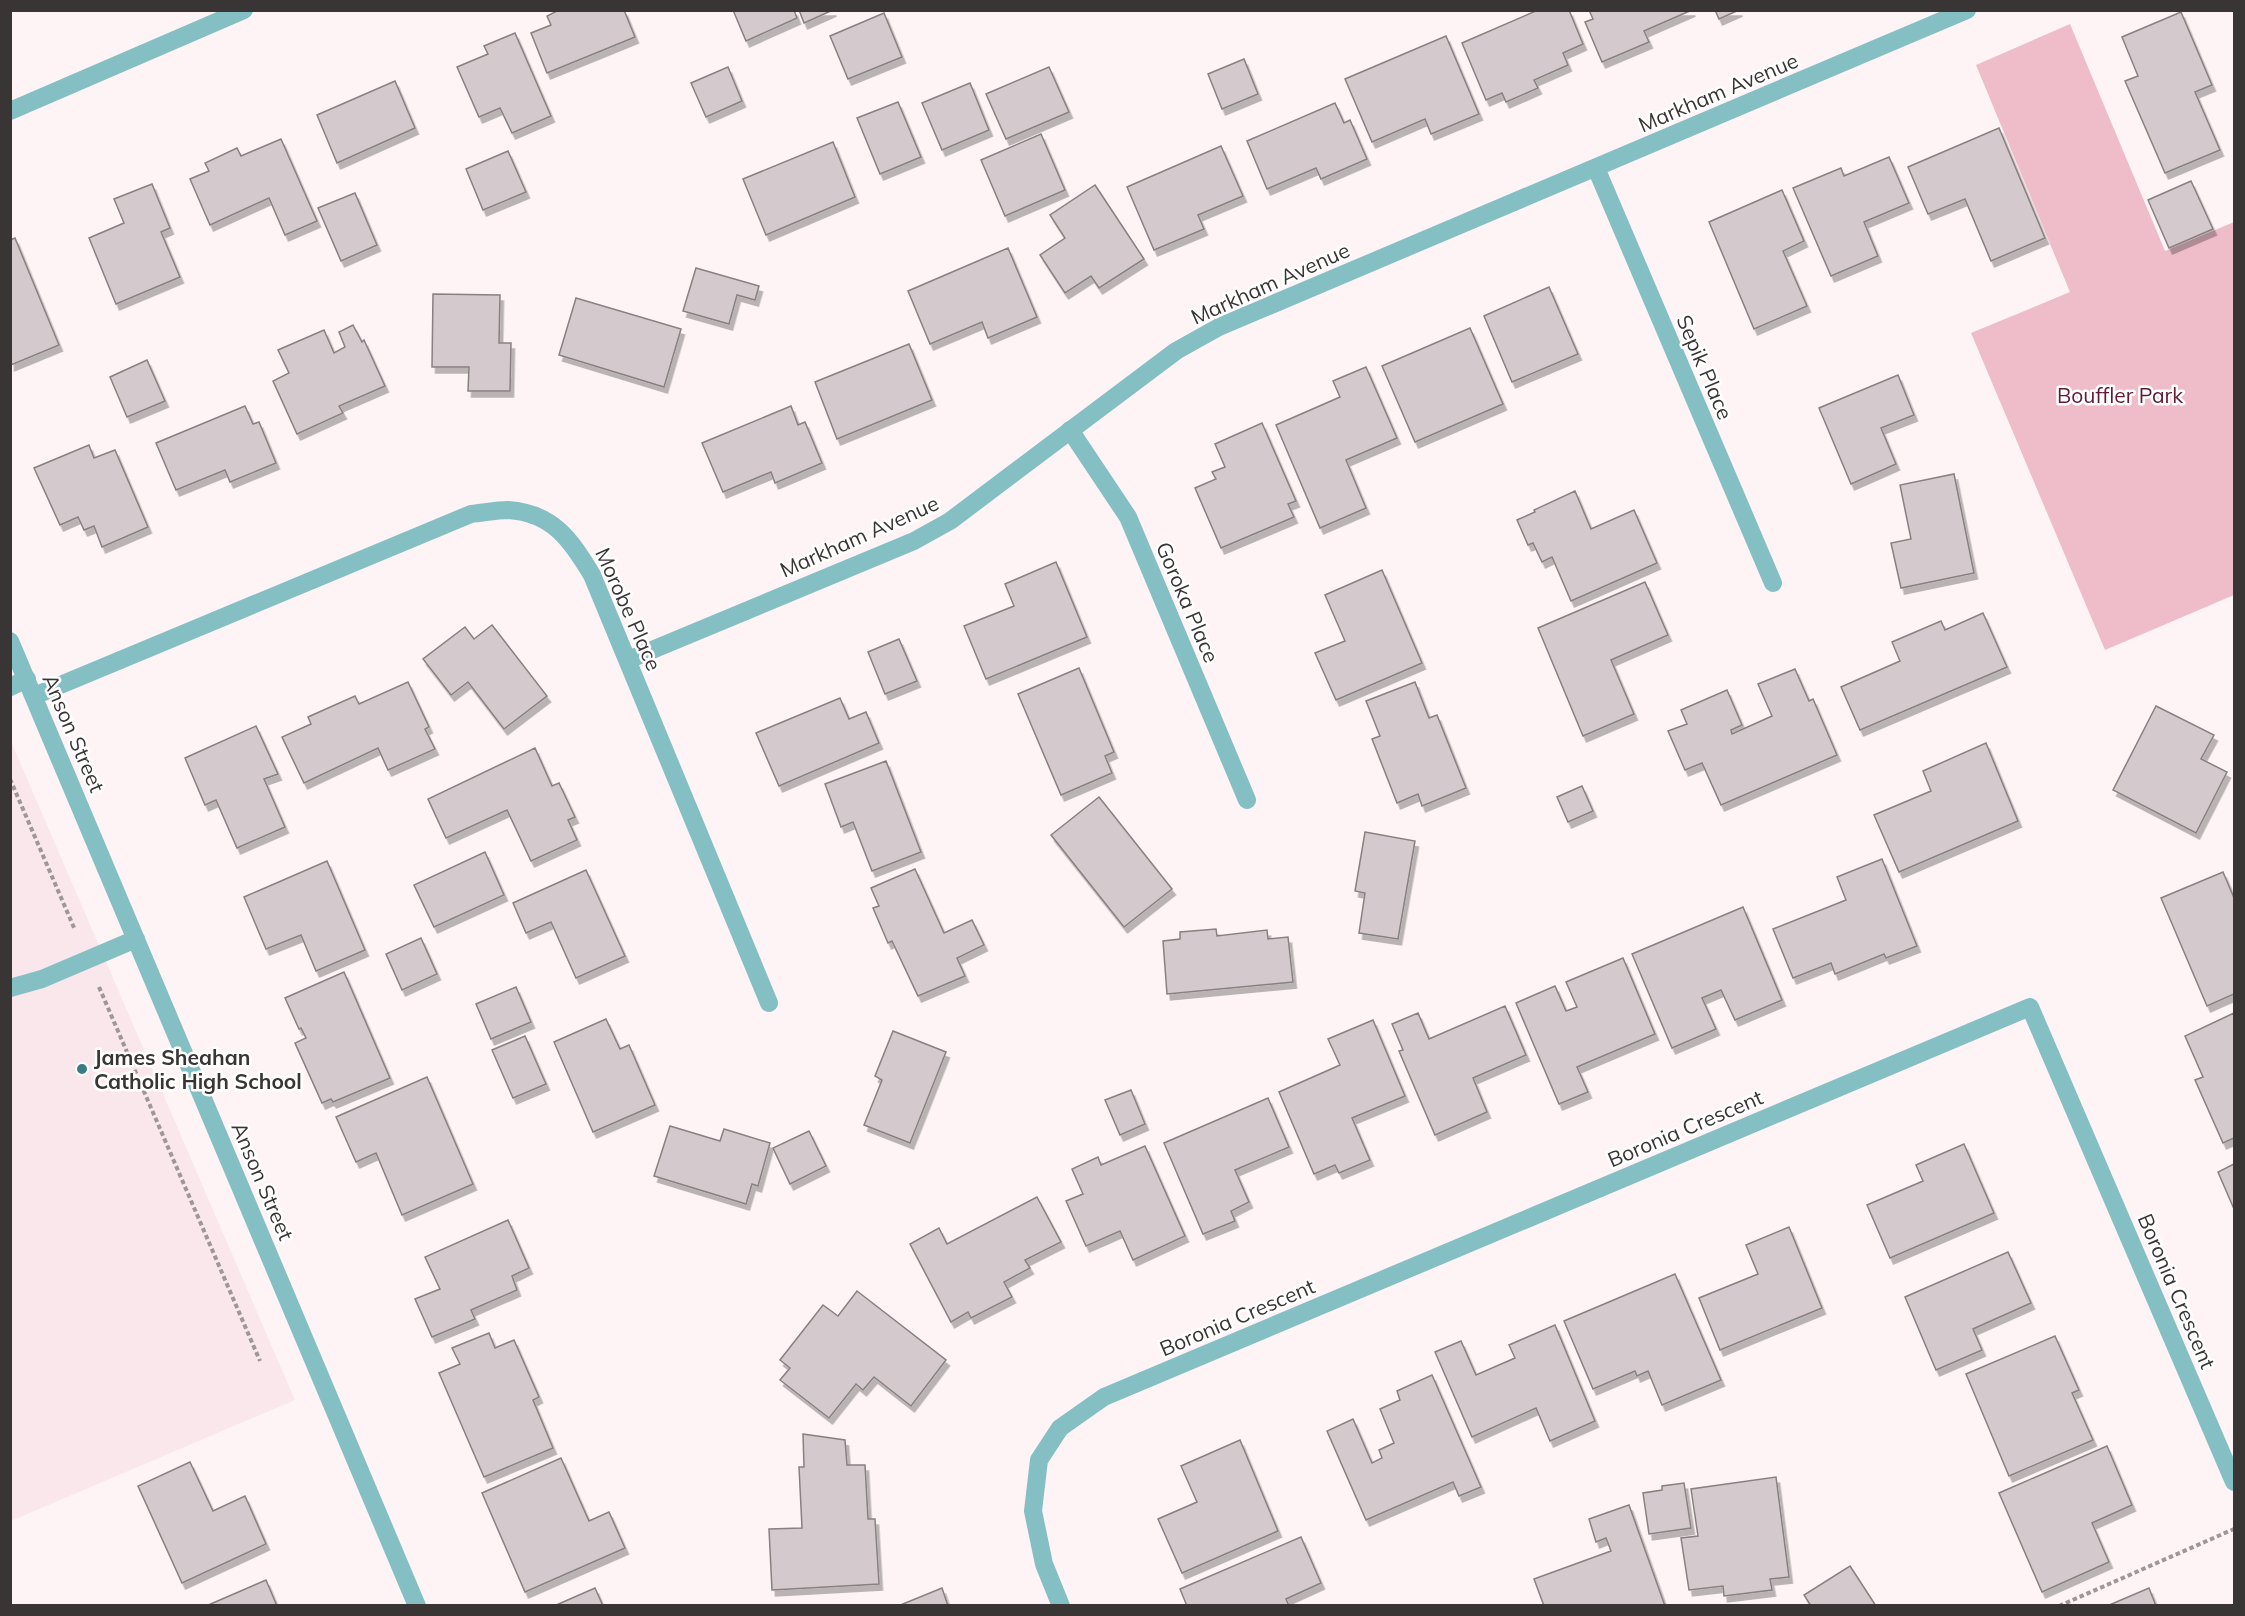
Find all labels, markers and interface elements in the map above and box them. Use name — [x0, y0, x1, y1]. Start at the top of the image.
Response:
street label: Markham Avenue — [1634, 47, 1802, 137]
street label: Markham Avenue — [1187, 236, 1353, 330]
street label: Sepik Place — [1671, 311, 1739, 423]
park label: Bouffler Park — [2057, 382, 2183, 408]
street label: Markham Avenue — [776, 489, 942, 583]
street label: Goroka Place — [1151, 538, 1225, 666]
street label: Morobe Place — [590, 543, 668, 675]
street label: Anson Street — [37, 670, 111, 796]
place label: James Sheahan Catholic High School — [94, 1044, 302, 1094]
marker: James Sheahan Catholic High School — [75, 1062, 89, 1076]
street label: Boronia Crescent — [1603, 1084, 1767, 1172]
street label: Anson Street — [226, 1118, 300, 1244]
street label: Boronia Crescent — [2133, 1209, 2221, 1373]
street label: Boronia Crescent — [1155, 1273, 1319, 1361]

